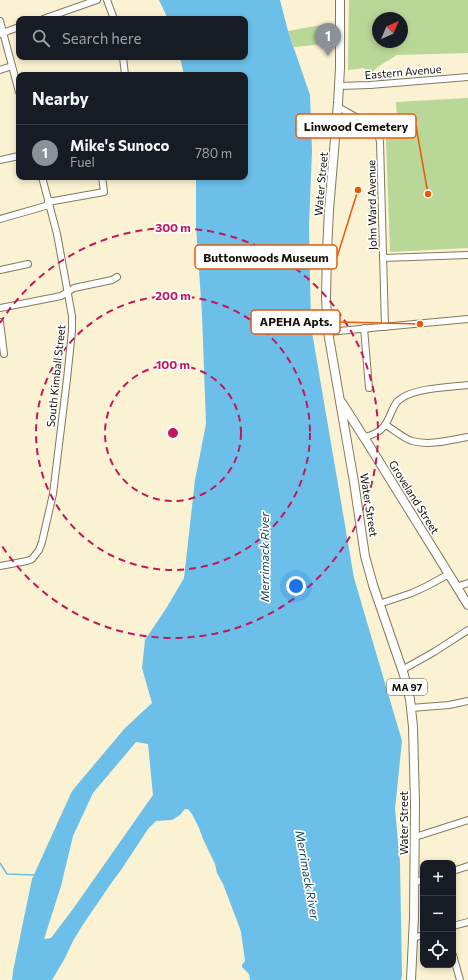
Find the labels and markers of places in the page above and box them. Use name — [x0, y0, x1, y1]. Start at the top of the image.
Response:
pin: 1 — [315, 23, 341, 56]
callout: Linwood Cemetery — [296, 114, 416, 138]
callout: Buttonwoods Museum — [195, 245, 337, 269]
callout: APEHA Apts. — [251, 310, 340, 334]
centre of rings — [166, 426, 180, 440]

